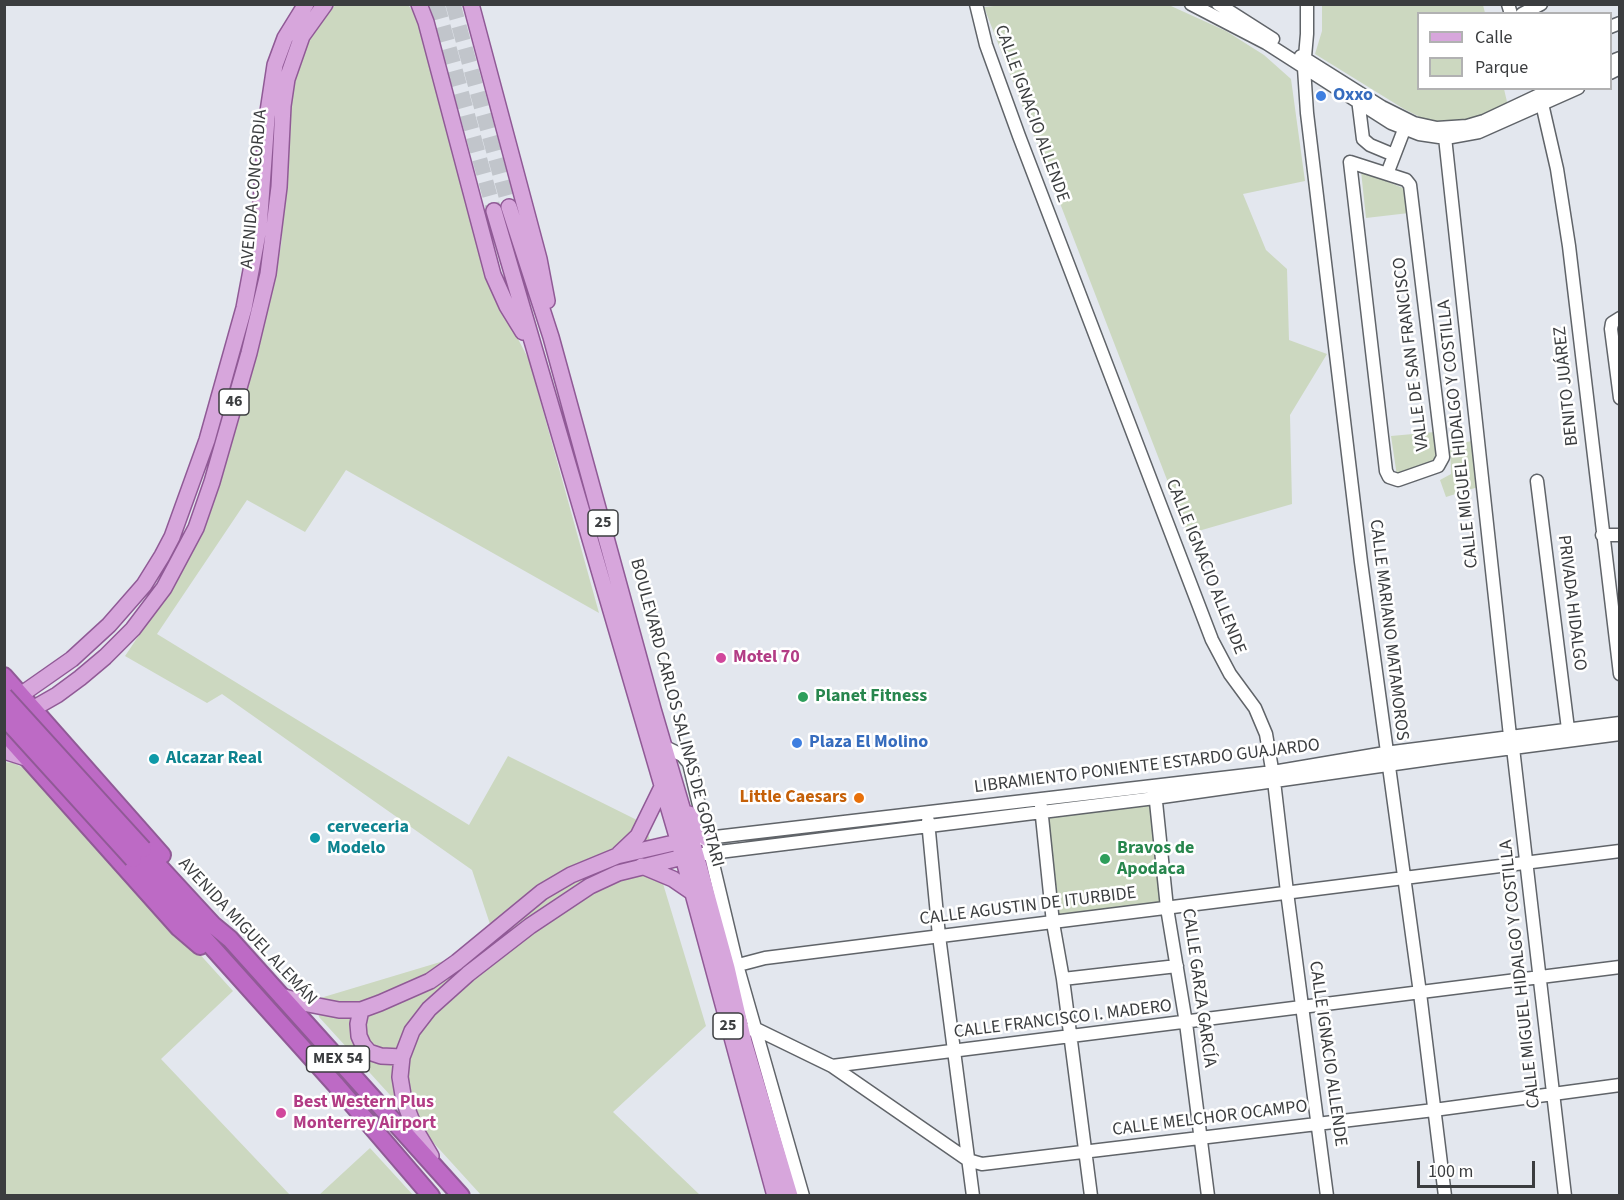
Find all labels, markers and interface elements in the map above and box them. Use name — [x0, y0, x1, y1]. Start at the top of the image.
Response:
legend — [1417, 12, 1612, 90]
street label: CALLE IGNACIO ALLENDE — [989, 22, 1073, 206]
text: Calle — [1475, 25, 1512, 50]
text: Parque — [1475, 55, 1528, 80]
place label: Oxxo — [1333, 85, 1373, 107]
marker: Oxxo — [1314, 89, 1328, 103]
street label: AVENIDA CONCORDIA — [237, 108, 273, 270]
street label: VALLE DE SAN FRANCISCO — [1389, 256, 1435, 452]
street label: CALLE MIGUEL HIDALGO Y COSTILLA — [1434, 299, 1484, 569]
street label: BENITO JUÁREZ — [1550, 325, 1584, 447]
road number: 46 — [219, 389, 249, 415]
street label: CALLE IGNACIO ALLENDE — [1160, 476, 1250, 658]
road number: 25 — [588, 510, 618, 536]
street label: CALLE MARIANO MATAMOROS — [1364, 518, 1412, 742]
street label: PRIVADA HIDALGO — [1552, 534, 1590, 672]
street label: BOULEVARD CARLOS SALINAS DE GORTARI — [624, 557, 728, 869]
place label: Motel 70 — [733, 647, 800, 669]
marker: Motel 70 — [714, 651, 728, 665]
place label: Planet Fitness — [815, 686, 927, 708]
marker: Planet Fitness — [796, 690, 810, 704]
place label: Plaza El Molino — [809, 732, 928, 754]
street label: LIBRAMIENTO PONIENTE ESTARDO GUAJARDO — [973, 735, 1321, 799]
marker: Plaza El Molino — [790, 736, 804, 750]
place label: Alcazar Real — [166, 748, 262, 770]
marker: Alcazar Real — [147, 752, 161, 766]
place label: Little Caesars — [739, 787, 847, 809]
marker: Little Caesars — [852, 791, 866, 805]
place label: cerveceria Modelo — [327, 817, 409, 860]
marker: cerveceria Modelo — [308, 831, 322, 845]
place label: Bravos de Apodaca — [1117, 838, 1194, 880]
street label: CALLE MIGUEL HIDALGO Y COSTILLA — [1496, 839, 1546, 1109]
marker: Bravos de Apodaca — [1098, 852, 1112, 866]
street label: AVENIDA MIGUEL ALEMÁN — [173, 854, 321, 1010]
street label: CALLE AGUSTIN DE ITURBIDE — [919, 883, 1137, 931]
street label: CALLE GARZA GARCÍA — [1176, 907, 1220, 1069]
street label: CALLE IGNACIO ALLENDE — [1303, 960, 1351, 1148]
street label: CALLE FRANCISCO I. MADERO — [953, 996, 1173, 1044]
road number: 25 — [713, 1013, 743, 1039]
road number: MEX 54 — [306, 1046, 370, 1072]
place label: Best Western Plus Monterrey Airport — [293, 1092, 436, 1134]
street label: CALLE MELCHOR OCAMPO — [1111, 1096, 1309, 1142]
marker: Best Western Plus Monterrey Airport — [274, 1106, 288, 1120]
scale bar — [1420, 1149, 1538, 1187]
text: 100 m — [1428, 1159, 1473, 1184]

